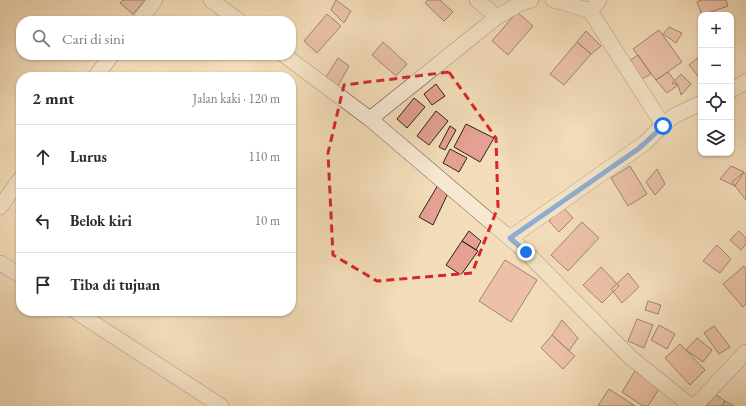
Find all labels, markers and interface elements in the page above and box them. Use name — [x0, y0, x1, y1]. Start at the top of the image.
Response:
map controls — [698, 12, 734, 156]
button: + — [698, 12, 734, 48]
search box — [16, 16, 296, 60]
icon: search — [30, 27, 52, 49]
text: Cari di sini — [62, 29, 125, 48]
button: − — [698, 48, 734, 84]
button: locate — [698, 84, 734, 120]
text: 2 mnt — [32, 87, 74, 109]
text: Jalan kaki · 120 m — [193, 90, 280, 107]
route start — [654, 117, 672, 135]
button: layers — [698, 120, 734, 156]
icon: ahead — [32, 146, 54, 168]
text: Lurus — [70, 147, 107, 166]
text: 110 m — [249, 148, 280, 165]
icon: left — [32, 210, 54, 232]
text: Belok kiri — [70, 211, 132, 230]
text: 10 m — [255, 212, 280, 229]
route end — [517, 243, 535, 261]
icon: arrive — [32, 274, 54, 296]
text: Tiba di tujuan — [70, 275, 160, 294]

